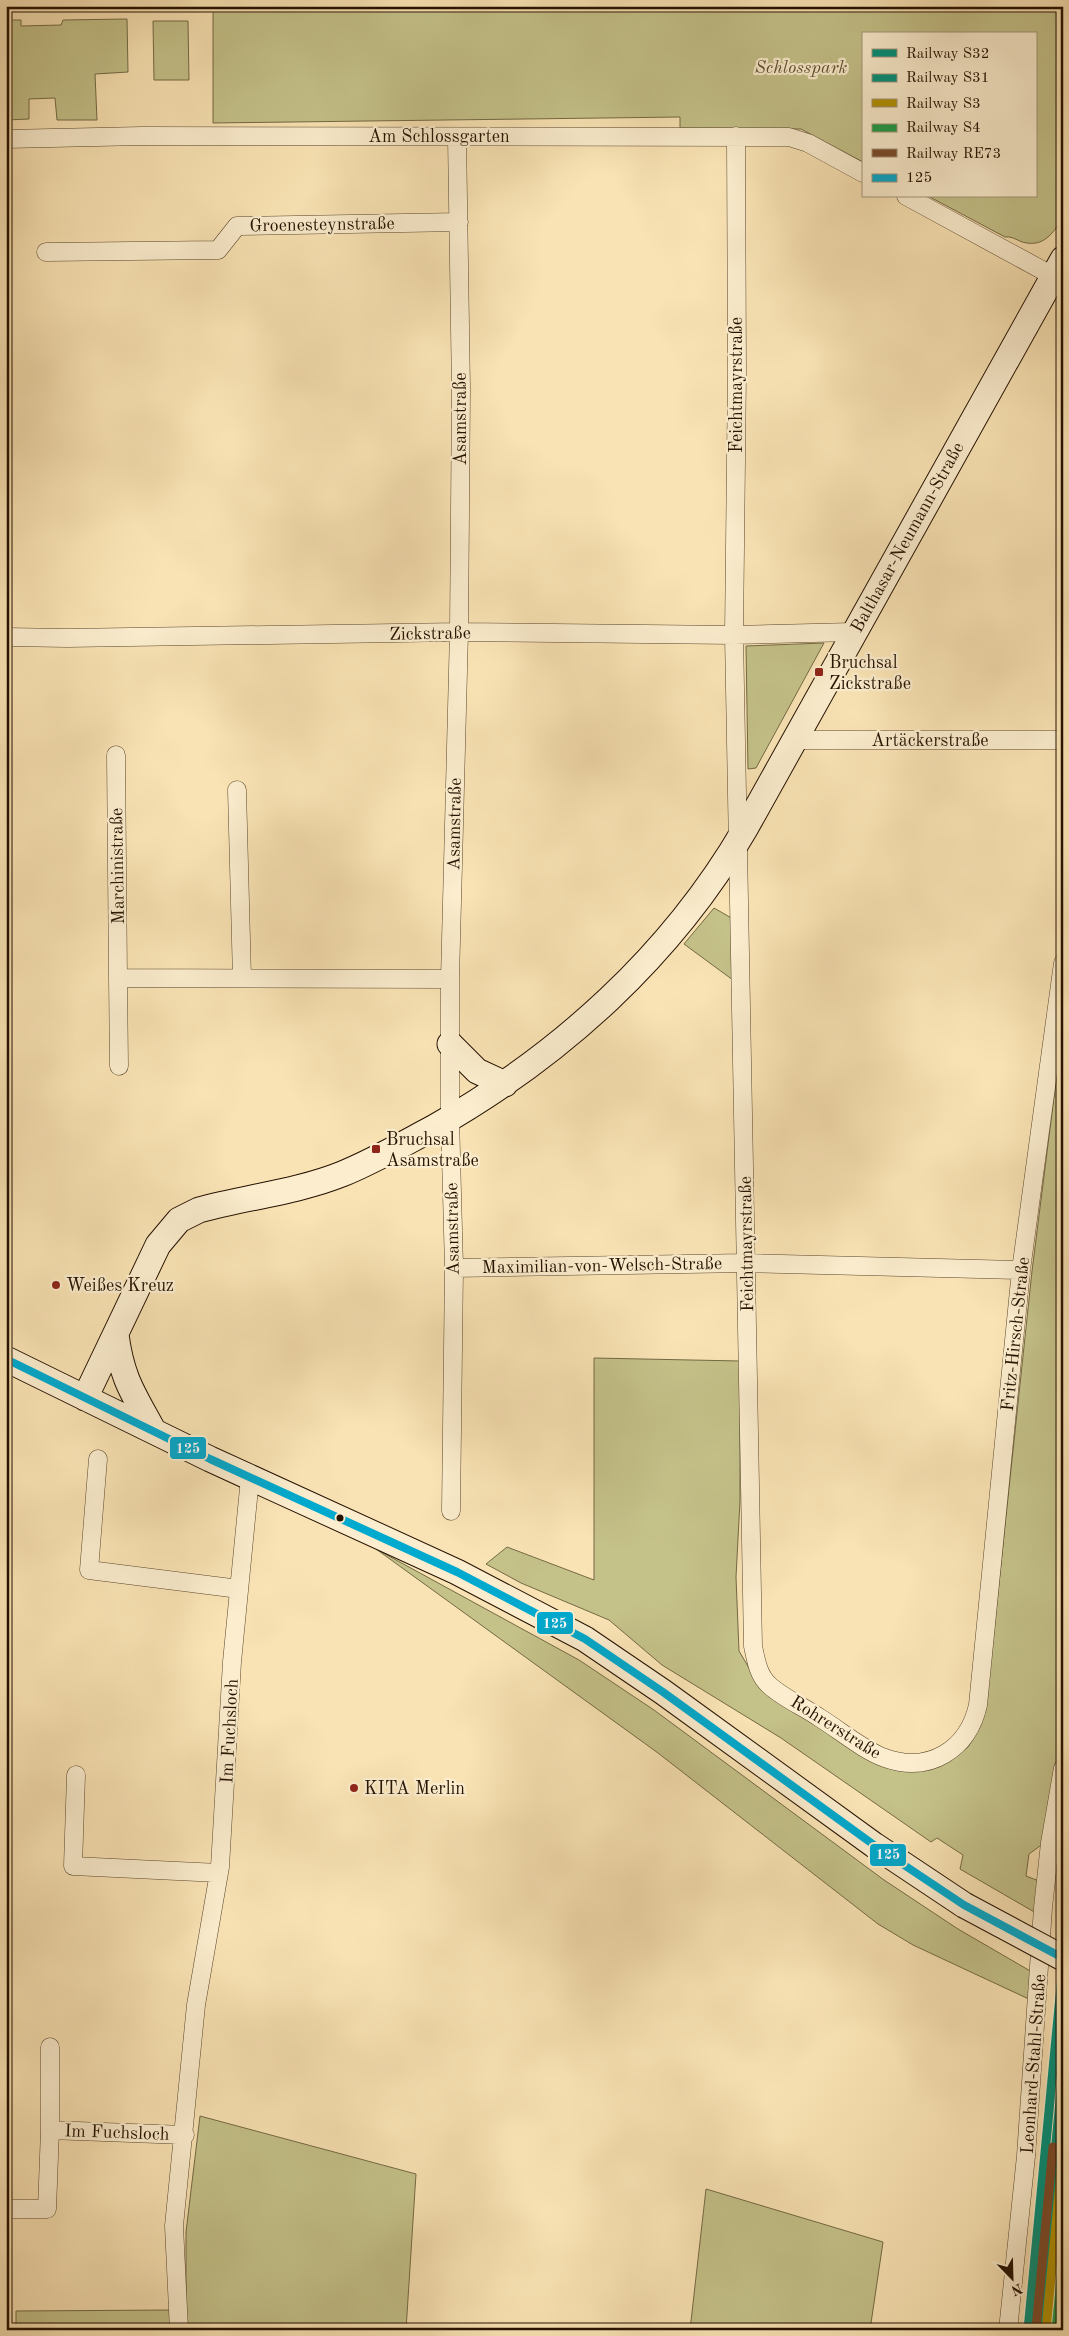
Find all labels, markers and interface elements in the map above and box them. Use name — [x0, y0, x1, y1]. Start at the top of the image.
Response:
legend — [862, 32, 1036, 198]
text: Railway S32 — [906, 47, 989, 62]
park label: Schlosspark — [755, 59, 847, 77]
text: Railway S31 — [906, 71, 989, 86]
text: Railway S3 — [906, 97, 981, 112]
text: Railway S4 — [906, 121, 981, 136]
street label: Am Schlossgarten — [368, 128, 510, 146]
text: Railway RE73 — [906, 147, 1001, 162]
text: 125 — [906, 171, 932, 186]
street label: Groenesteynstraße — [249, 215, 395, 235]
street label: Feichtmayrstraße — [728, 317, 746, 453]
street label: Asamstraße — [452, 373, 470, 465]
street label: Balthasar-Neumann-Straße — [848, 439, 968, 636]
street label: Zickstraße — [389, 624, 471, 644]
place label: Bruchsal Zickstraße — [829, 654, 911, 693]
marker: Bruchsal Zickstraße — [813, 666, 825, 678]
street label: Artäckerstraße — [871, 732, 989, 750]
street label: Asamstraße — [445, 777, 465, 871]
street label: Marchinistraße — [108, 808, 128, 924]
place label: Bruchsal Asamstraße — [386, 1131, 479, 1170]
marker: Bruchsal Asamstraße — [370, 1143, 382, 1155]
street label: Feichtmayrstraße — [737, 1176, 757, 1312]
street label: Asamstraße — [443, 1182, 463, 1276]
street label: Maximilian-von-Welsch-Straße — [482, 1255, 722, 1277]
street label: Fritz-Hirsch-Straße — [999, 1256, 1033, 1412]
place label: Weißes Kreuz — [66, 1277, 174, 1295]
marker: Weißes Kreuz — [50, 1279, 62, 1291]
line badge: 125 — [169, 1436, 207, 1460]
text: 125 — [176, 1442, 200, 1456]
unlabelled marker — [335, 1513, 345, 1523]
line badge: 125 — [536, 1611, 574, 1635]
text: 125 — [543, 1617, 567, 1631]
street label: Im Fuchsloch — [218, 1678, 242, 1784]
street label: Rohrerstraße — [787, 1693, 884, 1763]
place label: KITA Merlin — [364, 1780, 465, 1798]
marker: KITA Merlin — [348, 1782, 360, 1794]
line badge: 125 — [869, 1843, 907, 1867]
text: 125 — [876, 1848, 900, 1862]
street label: Leonhard-Stahl-Straße — [1019, 1974, 1049, 2155]
street label: Im Fuchsloch — [64, 2122, 170, 2144]
north arrow — [986, 2254, 1036, 2304]
text: N — [1009, 2281, 1024, 2298]

